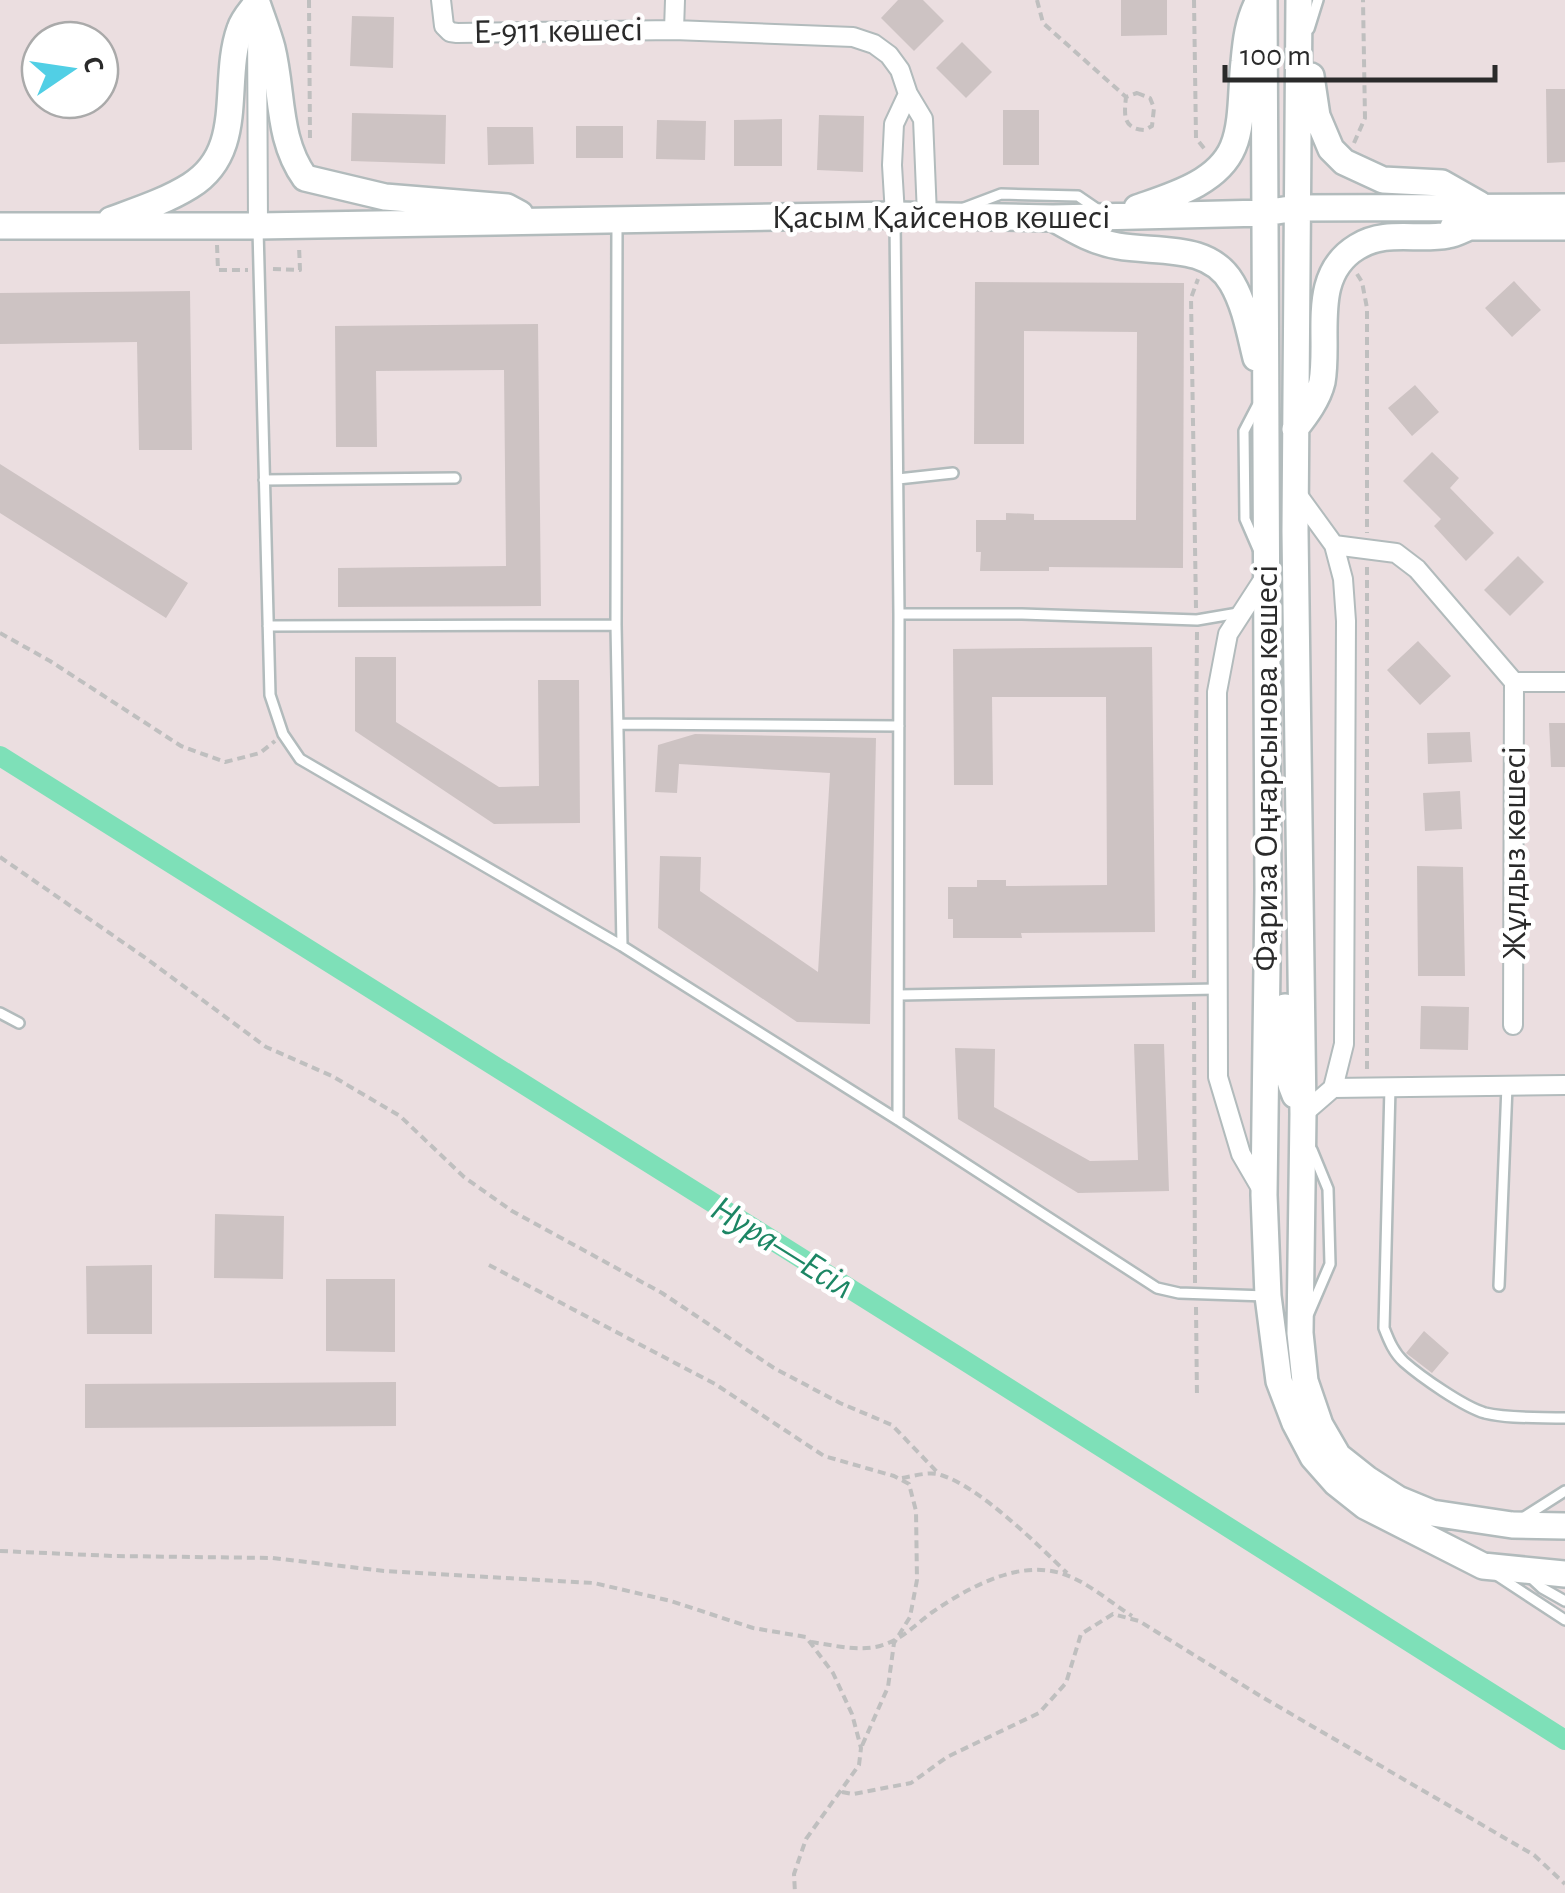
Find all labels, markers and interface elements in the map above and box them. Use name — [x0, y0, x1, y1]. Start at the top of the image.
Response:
street label: Е-911 көшесі — [473, 12, 643, 50]
north arrow — [20, 20, 120, 120]
scale bar — [1225, 20, 1495, 82]
text: 100 m — [1240, 41, 1311, 71]
text: С — [77, 54, 108, 76]
street label: Қасым Қайсенов көшесі — [772, 200, 1110, 235]
street label: Фариза Оңғарсынова көшесі — [1249, 565, 1284, 971]
street label: Жұлдыз көшесі — [1497, 746, 1532, 960]
water label: Нура—Есіл — [704, 1189, 860, 1307]

